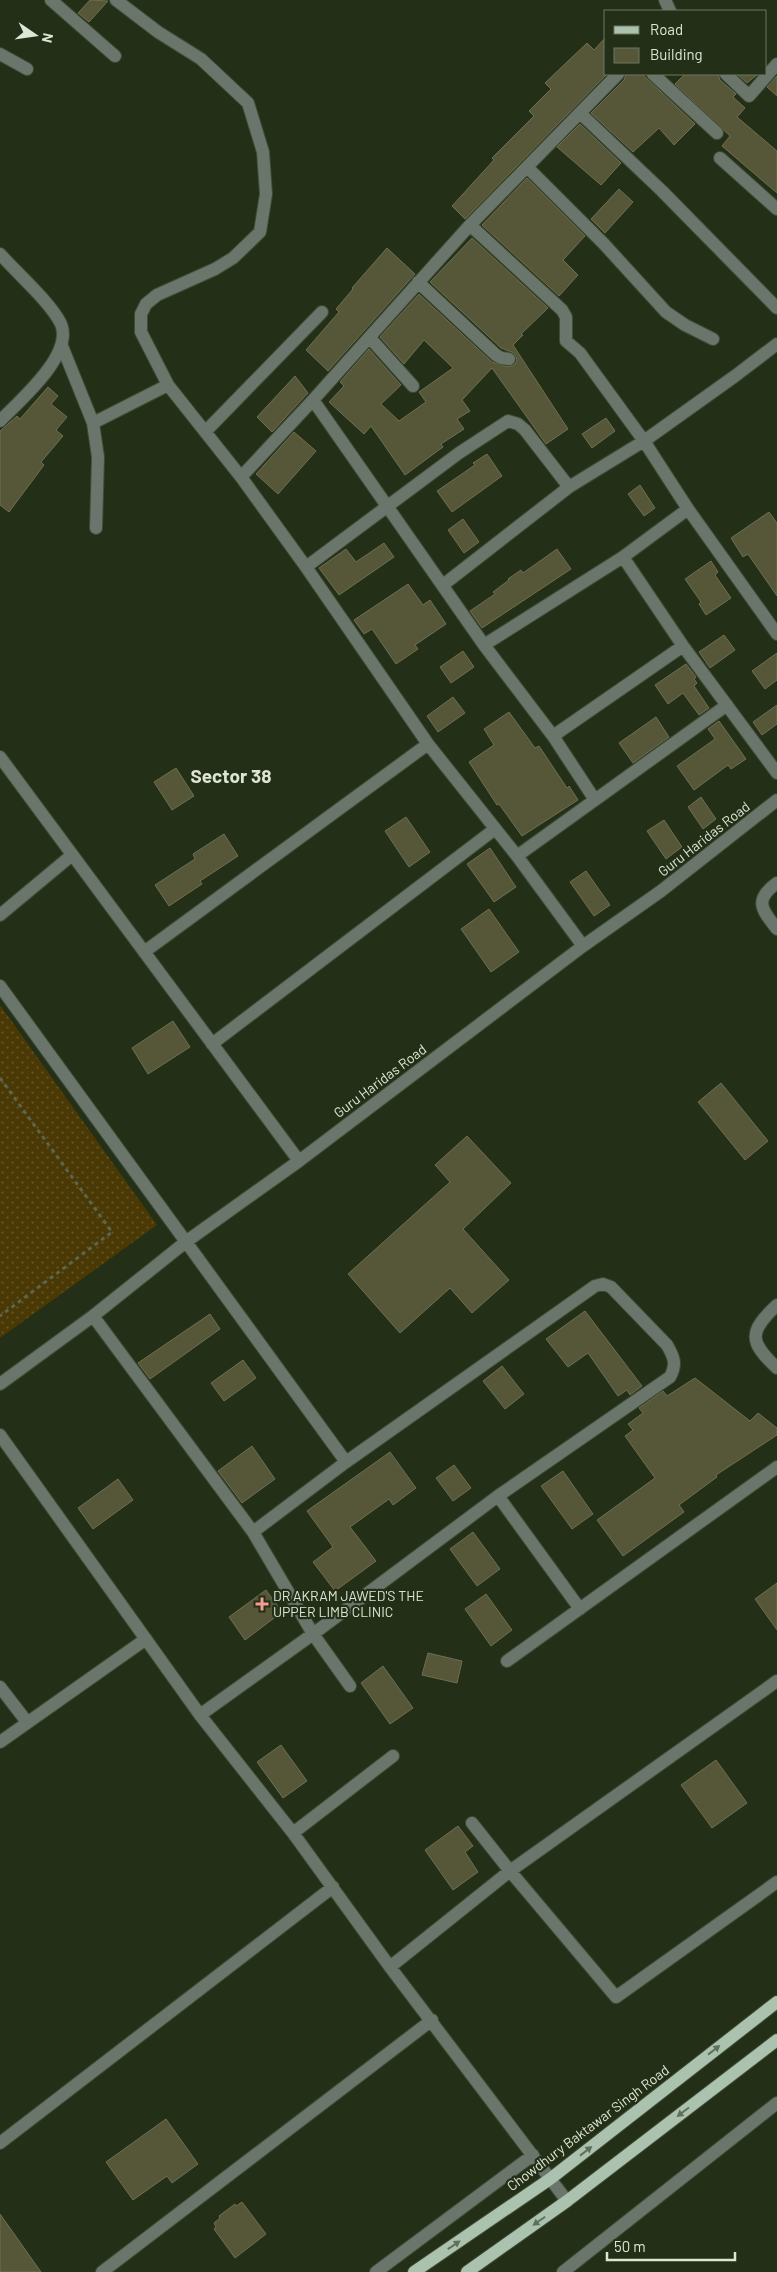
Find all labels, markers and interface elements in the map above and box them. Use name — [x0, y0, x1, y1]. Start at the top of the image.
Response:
north arrow — [10, 10, 60, 60]
legend — [604, 10, 767, 75]
text: Road — [650, 20, 683, 38]
text: N — [39, 32, 57, 44]
text: Building — [650, 45, 703, 63]
district label: Sector 38 — [190, 764, 272, 787]
street label: Guru Haridas Road — [654, 798, 753, 880]
street label: Guru Haridas Road — [330, 1040, 429, 1121]
place label: DR AKRAM JAWED'S THE UPPER LIMB CLINIC — [273, 1587, 424, 1620]
marker: DR AKRAM JAWED'S THE UPPER LIMB CLINIC — [255, 1597, 269, 1611]
one-way arrow — [708, 2045, 721, 2056]
street label: Chowdhury Baktawar Singh Road — [503, 2061, 672, 2194]
one-way arrow — [677, 2107, 690, 2118]
one-way arrow — [580, 2145, 593, 2156]
one-way arrow — [532, 2216, 546, 2226]
scale bar — [607, 2230, 734, 2262]
text: 50 m — [614, 2237, 646, 2255]
one-way arrow — [447, 2240, 461, 2249]

